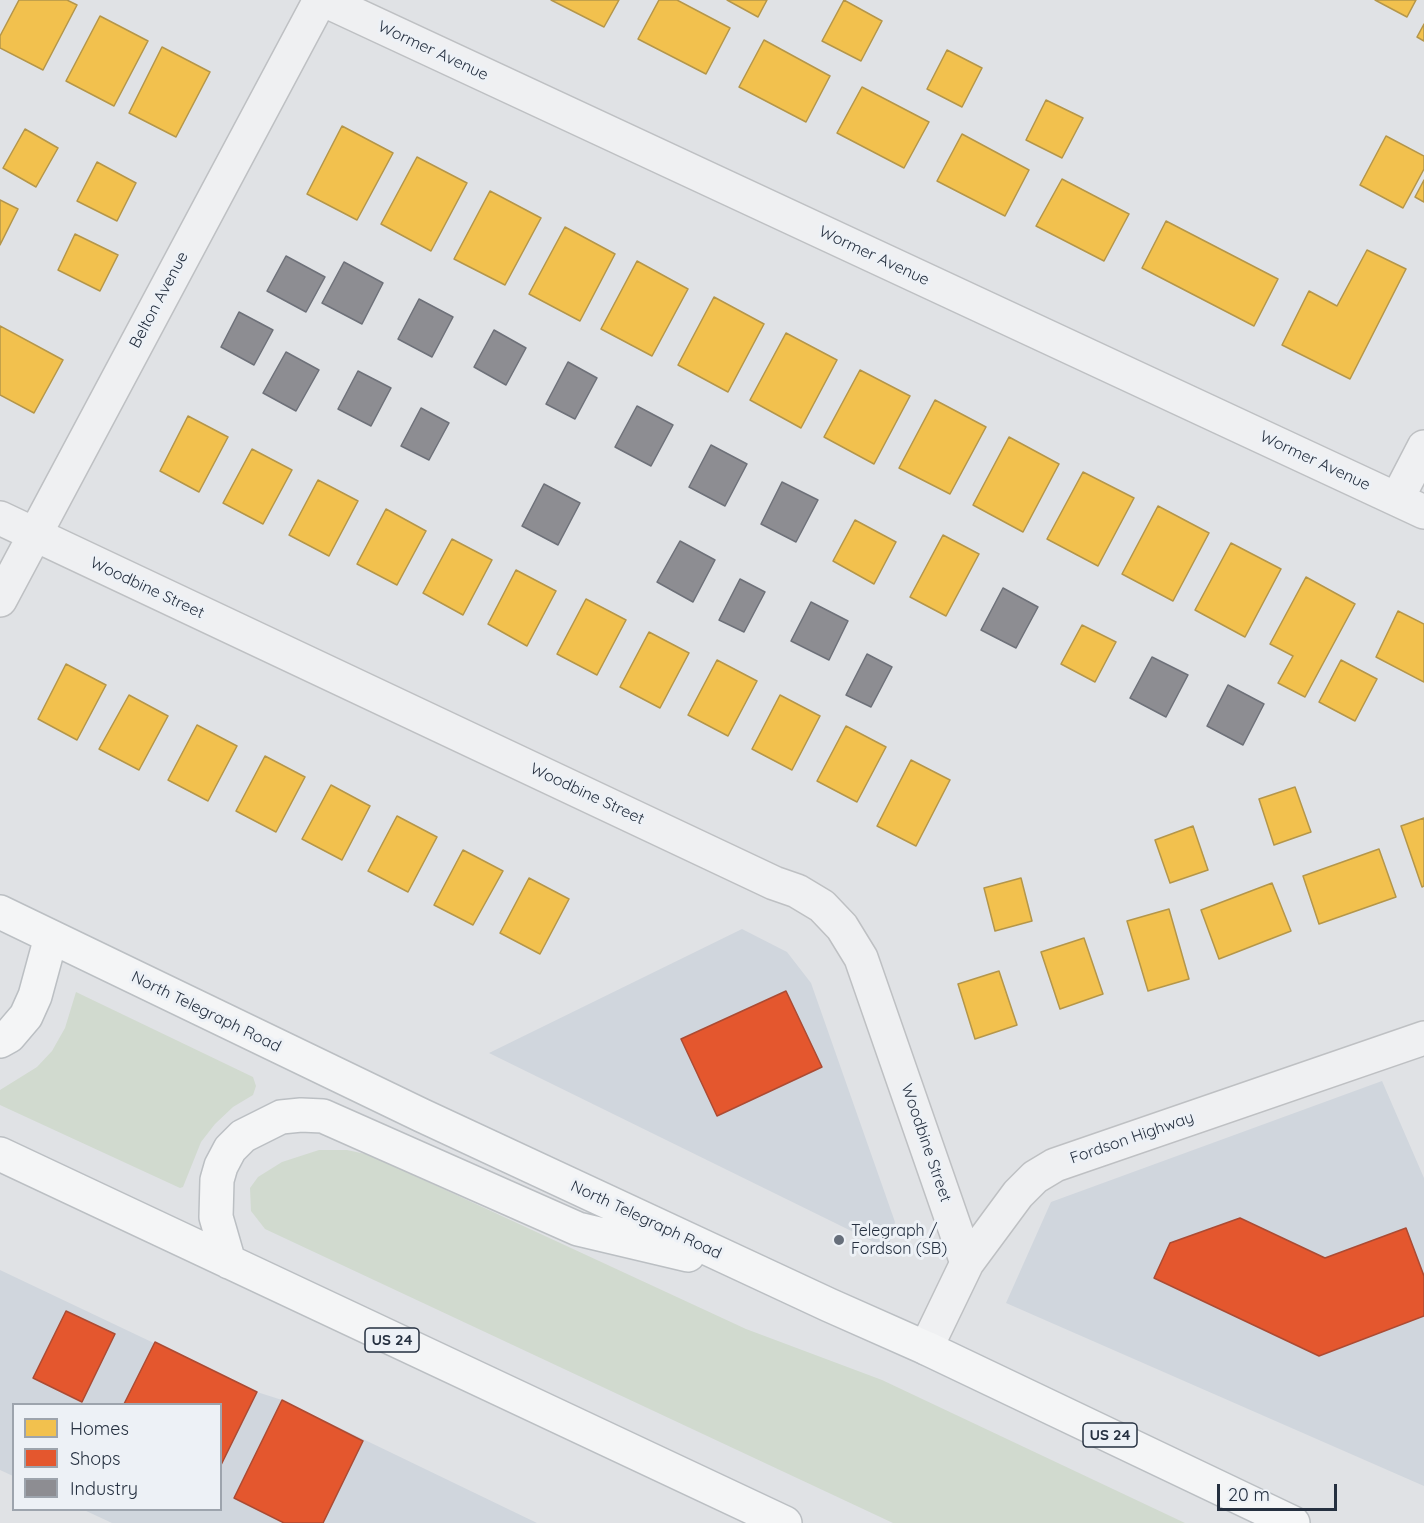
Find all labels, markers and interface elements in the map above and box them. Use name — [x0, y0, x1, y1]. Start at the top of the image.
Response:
street label: Wormer Avenue — [375, 17, 491, 85]
street label: Wormer Avenue — [816, 222, 932, 290]
street label: Belton Avenue — [126, 249, 192, 351]
street label: Wormer Avenue — [1257, 427, 1373, 495]
street label: Woodbine Street — [87, 553, 207, 623]
street label: Woodbine Street — [527, 759, 647, 829]
street label: North Telegraph Road — [128, 967, 284, 1057]
street label: Woodbine Street — [897, 1081, 955, 1205]
street label: Fordson Highway — [1068, 1108, 1196, 1168]
street label: North Telegraph Road — [568, 1177, 724, 1263]
place label: Telegraph / Fordson (SB) — [851, 1221, 947, 1259]
marker: Telegraph / Fordson (SB) — [832, 1233, 846, 1247]
road number: US 24 — [365, 1328, 419, 1352]
legend — [12, 1403, 222, 1511]
text: Homes — [70, 1417, 129, 1440]
road number: US 24 — [1083, 1423, 1137, 1447]
text: Shops — [70, 1447, 121, 1470]
scale bar — [1220, 1472, 1340, 1510]
text: Industry — [70, 1477, 138, 1500]
text: 20 m — [1228, 1483, 1270, 1506]

